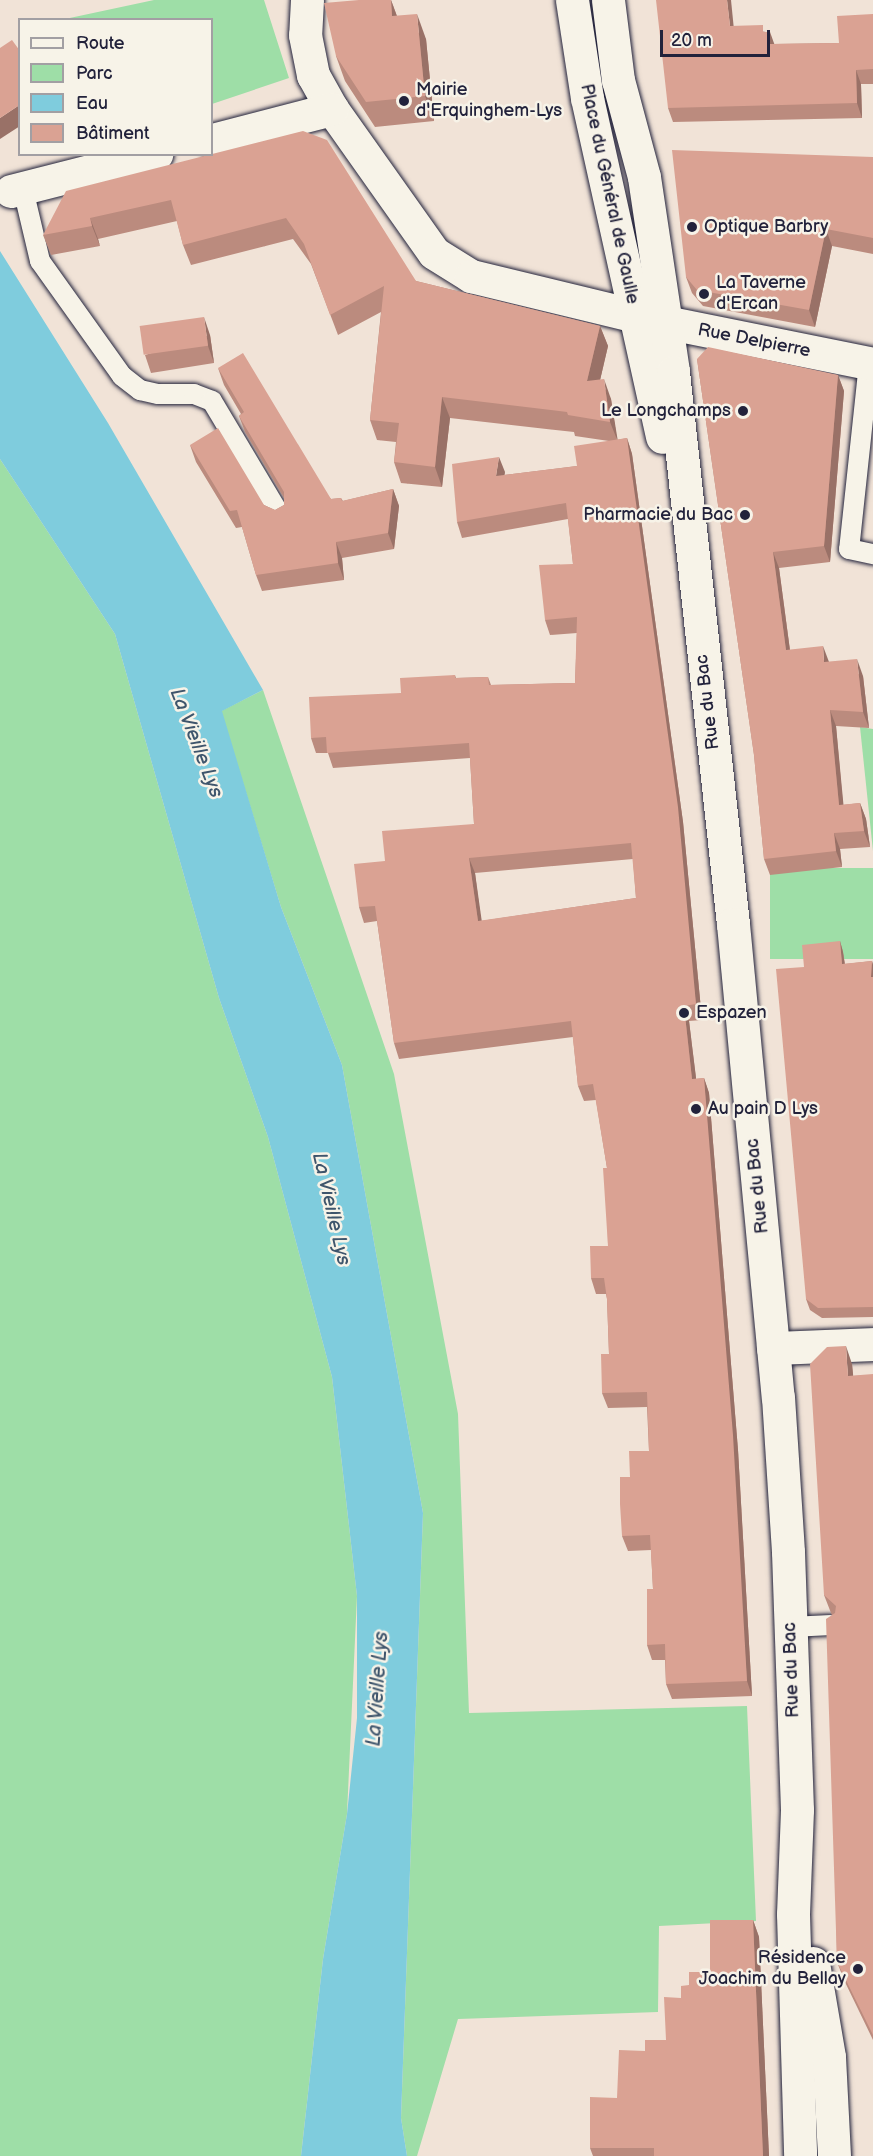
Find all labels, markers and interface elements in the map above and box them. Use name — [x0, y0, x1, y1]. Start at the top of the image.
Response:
legend — [18, 18, 213, 156]
scale bar — [663, 18, 772, 56]
text: 20 m — [671, 30, 712, 51]
text: Route — [76, 33, 125, 54]
text: Parc — [76, 63, 113, 84]
place label: Mairie d'Erquinghem-Lys — [416, 80, 562, 122]
street label: Place du Général de Gaulle — [575, 82, 643, 306]
text: Eau — [76, 93, 108, 114]
marker: Mairie d'Erquinghem-Lys — [397, 94, 411, 108]
text: Bâtiment — [76, 123, 150, 144]
place label: Optique Barbry — [704, 216, 828, 238]
marker: Optique Barbry — [685, 220, 699, 234]
place label: La Taverne d'Ercan — [716, 273, 806, 316]
marker: La Taverne d'Ercan — [697, 287, 711, 301]
street label: Rue Delpierre — [696, 319, 812, 363]
place label: Le Longchamps — [601, 400, 731, 422]
marker: Le Longchamps — [736, 404, 750, 418]
place label: Pharmacie du Bac — [583, 504, 733, 526]
marker: Pharmacie du Bac — [738, 508, 752, 522]
street label: Rue du Bac — [691, 653, 725, 751]
water label: La Vieille Lys — [164, 685, 228, 801]
place label: Espazen — [696, 1002, 767, 1024]
marker: Espazen — [677, 1006, 691, 1020]
place label: Au pain D Lys — [708, 1098, 818, 1120]
marker: Au pain D Lys — [689, 1102, 703, 1116]
street label: Rue du Bac — [742, 1137, 774, 1235]
water label: La Vieille Lys — [306, 1150, 356, 1268]
street label: Rue du Bac — [780, 1622, 804, 1718]
water label: La Vieille Lys — [362, 1630, 394, 1748]
place label: Résidence Joachim du Bellay — [699, 1948, 846, 1990]
marker: Résidence Joachim du Bellay — [851, 1962, 865, 1976]

